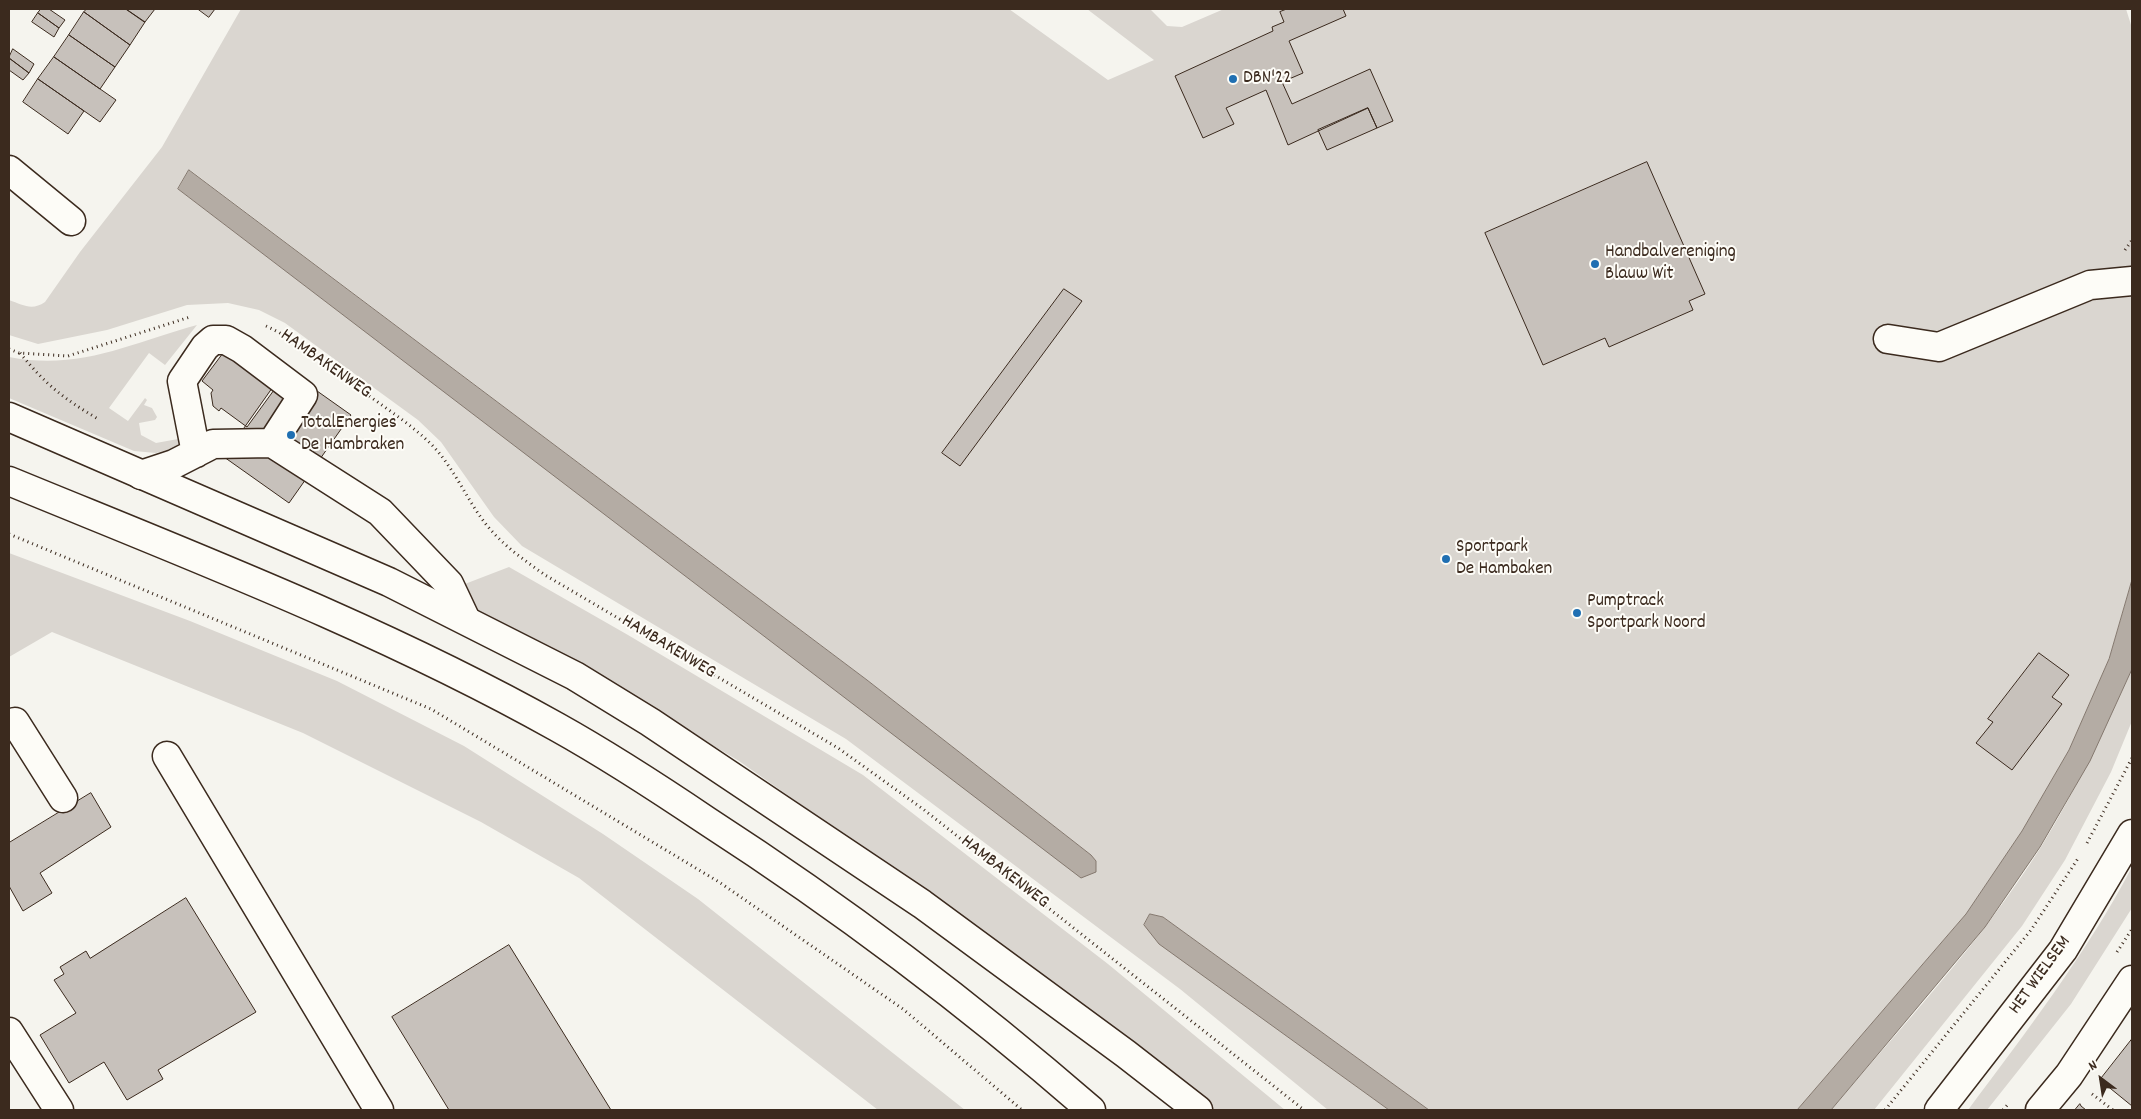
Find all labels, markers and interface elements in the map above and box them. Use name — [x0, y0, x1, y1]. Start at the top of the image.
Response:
place label: DBN'22 — [1243, 68, 1292, 90]
marker: DBN'22 — [1227, 73, 1239, 85]
place label: Handbalvereniging Blauw Wit — [1605, 242, 1736, 286]
marker: Handbalvereniging Blauw Wit — [1589, 258, 1601, 270]
street label: HAMBAKENWEG — [275, 325, 375, 405]
place label: TotalEnergies De Hambraken — [301, 413, 404, 457]
marker: TotalEnergies De Hambraken — [285, 429, 297, 441]
place label: Sportpark De Hambaken — [1456, 537, 1552, 581]
marker: Sportpark De Hambaken — [1440, 553, 1452, 565]
place label: Pumptrack Sportpark Noord — [1587, 591, 1706, 635]
marker: Pumptrack Sportpark Noord — [1571, 607, 1583, 619]
street label: HAMBAKENWEG — [616, 611, 720, 685]
street label: HAMBAKENWEG — [955, 831, 1053, 915]
street label: HET WIELSEM — [2005, 932, 2077, 1020]
north arrow — [2076, 1054, 2126, 1104]
text: N — [2085, 1056, 2101, 1077]

